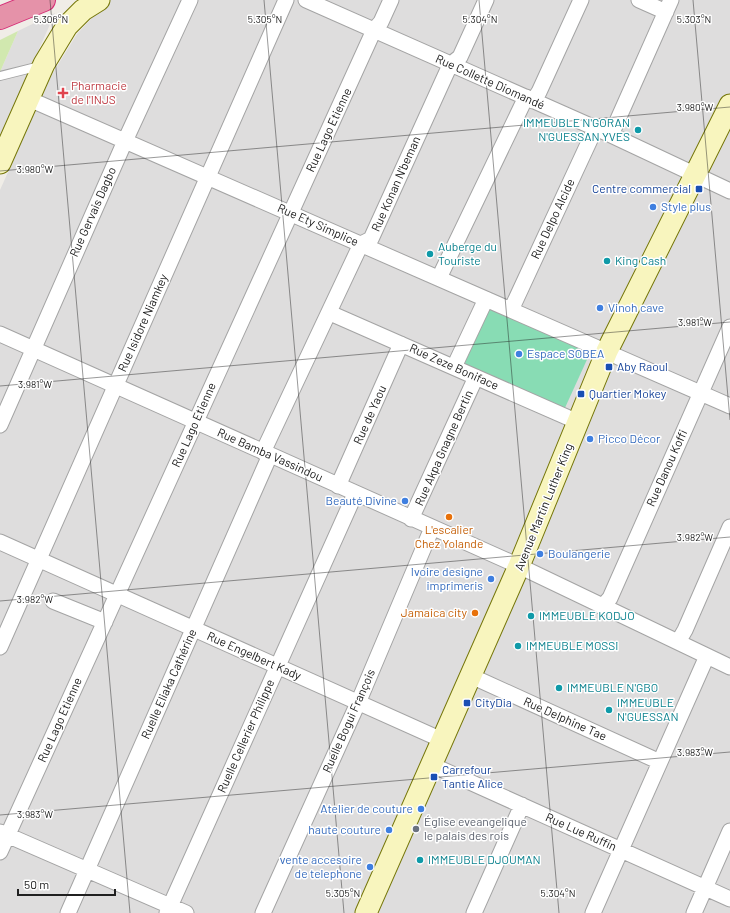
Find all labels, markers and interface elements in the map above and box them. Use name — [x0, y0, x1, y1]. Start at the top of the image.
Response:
text: 5.306°N — [34, 13, 68, 25]
text: 5.305°N — [248, 13, 282, 25]
text: 5.304°N — [463, 13, 497, 25]
text: 5.303°N — [677, 13, 711, 25]
street label: Rue Collette Diomandé — [434, 51, 547, 111]
place label: Pharmacie de l'INJS — [71, 78, 127, 106]
street label: Rue Lago Etienne — [302, 85, 354, 174]
marker: Pharmacie de l'INJS — [58, 88, 68, 98]
text: 3.980°W — [677, 101, 714, 113]
place label: IMMEUBLE N'GORAN N'GUESSAN YVES — [523, 115, 630, 143]
marker: IMMEUBLE N'GORAN N'GUESSAN YVES — [633, 125, 643, 135]
street label: Rue Konan N'beman — [368, 134, 422, 233]
text: 3.980°W — [17, 163, 54, 175]
street label: Rue Gervais Dagbo — [66, 165, 118, 259]
street label: Rue Delpo Alcide — [527, 176, 577, 261]
place label: Centre commercial — [592, 181, 691, 195]
marker: Centre commercial — [694, 184, 704, 194]
place label: Style plus — [661, 199, 711, 213]
street label: Rue Ety Simplice — [276, 200, 361, 248]
marker: Style plus — [648, 202, 658, 212]
place label: Auberge du Touriste — [438, 239, 497, 267]
marker: Auberge du Touriste — [425, 249, 435, 259]
place label: King Cash — [615, 253, 666, 267]
marker: King Cash — [602, 256, 612, 266]
street label: Rue Isidore Niamkey — [114, 271, 170, 374]
place label: Vinoh cave — [608, 300, 664, 314]
marker: Vinoh cave — [595, 303, 605, 313]
text: 3.981°W — [678, 316, 712, 328]
street label: Rue Zeze Boniface — [408, 340, 501, 392]
place label: Espace SOBEA — [527, 346, 604, 360]
marker: Espace SOBEA — [514, 349, 524, 359]
place label: Aby Raoul — [617, 359, 668, 373]
marker: Aby Raoul — [604, 362, 614, 372]
text: 3.981°W — [18, 378, 52, 390]
street label: Rue Lago Etienne — [168, 380, 218, 469]
street label: Rue de Yaou — [350, 383, 388, 446]
place label: Quartier Mokey — [589, 386, 667, 400]
street label: Rue Akpa Gnagne Bertin — [411, 388, 475, 508]
marker: Quartier Mokey — [576, 389, 586, 399]
street label: Rue Bamba Vassindou — [215, 424, 325, 484]
street label: Rue Danou Koffi — [643, 427, 689, 508]
place label: Picco Décor — [598, 431, 661, 445]
marker: Picco Décor — [585, 434, 595, 444]
street label: Avenue Martin Luther King — [511, 441, 575, 573]
place label: Beauté Divine — [326, 493, 397, 507]
marker: Beauté Divine — [400, 496, 410, 506]
marker: L'escalier Chez Yolande — [444, 512, 454, 522]
place label: L'escalier Chez Yolande — [415, 522, 483, 550]
text: 3.982°W — [677, 531, 713, 543]
place label: Boulangerie — [548, 546, 611, 560]
marker: Boulangerie — [535, 549, 545, 559]
place label: Ivoire designe imprimeris — [411, 564, 483, 592]
marker: Ivoire designe imprimeris — [486, 574, 496, 584]
text: 3.982°W — [17, 593, 53, 605]
place label: Jamaica city — [401, 605, 467, 619]
marker: Jamaica city — [470, 608, 480, 618]
place label: IMMEUBLE KODJO — [539, 608, 635, 622]
marker: IMMEUBLE KODJO — [526, 611, 536, 621]
street label: Ruelle Eliaka Cathérine — [138, 626, 199, 741]
street label: Rue Engelbert Kady — [205, 628, 304, 682]
place label: IMMEUBLE MOSSI — [526, 638, 618, 652]
marker: IMMEUBLE MOSSI — [513, 641, 523, 651]
street label: Ruelle Bogui François — [319, 666, 377, 775]
street label: Rue Lago Etienne — [34, 675, 84, 764]
street label: Ruelle Cellerier Philippe — [214, 677, 276, 794]
place label: IMMEUBLE N'GBO — [567, 680, 658, 694]
marker: IMMEUBLE N'GBO — [554, 683, 564, 693]
street label: Rue Delphine Tae — [522, 693, 609, 743]
place label: CityDia — [475, 695, 512, 709]
place label: IMMEUBLE N'GUESSAN — [617, 695, 679, 723]
marker: CityDia — [462, 698, 472, 708]
marker: IMMEUBLE N'GUESSAN — [604, 705, 614, 715]
text: 3.983°W — [677, 746, 713, 758]
place label: Carrefour Tantie Alice — [442, 762, 503, 790]
marker: Carrefour Tantie Alice — [429, 772, 439, 782]
place label: Atelier de couture — [320, 801, 413, 815]
marker: Atelier de couture — [416, 804, 426, 814]
text: 3.983°W — [17, 808, 53, 820]
street label: Rue Lue Ruffin — [544, 809, 619, 853]
place label: Église eveangelique le palais des rois — [424, 814, 527, 842]
place label: haute couture — [308, 822, 381, 836]
marker: Église eveangelique le palais des rois — [411, 824, 421, 834]
marker: haute couture — [384, 825, 394, 835]
place label: vente accesoire de telephone — [280, 852, 362, 880]
place label: IMMEUBLE DJOUMAN — [428, 852, 541, 866]
marker: IMMEUBLE DJOUMAN — [415, 855, 425, 865]
marker: vente accesoire de telephone — [365, 862, 375, 872]
scale bar — [18, 871, 115, 897]
text: 50 m — [24, 877, 49, 891]
text: 5.305°N — [326, 887, 360, 899]
text: 5.304°N — [541, 887, 575, 899]

